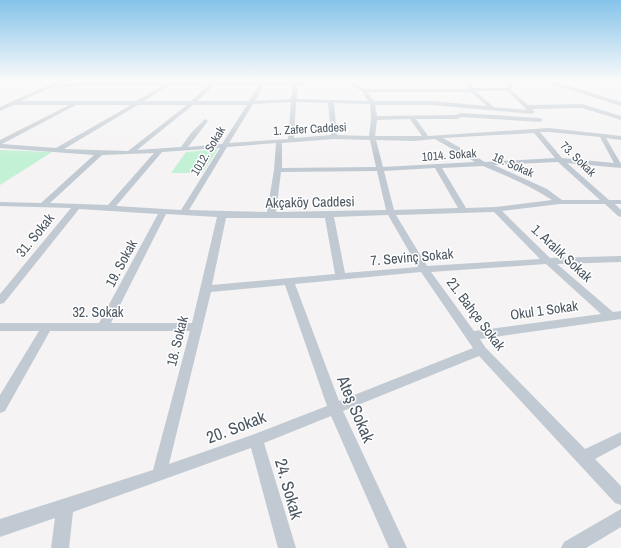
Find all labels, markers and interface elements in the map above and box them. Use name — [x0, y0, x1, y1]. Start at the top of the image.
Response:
street label: 1. Zafer Caddesi — [273, 119, 347, 139]
street label: 1012. Sokak — [187, 123, 229, 179]
street label: 73. Sokak — [557, 138, 599, 180]
street label: 1014. Sokak — [421, 145, 477, 165]
street label: 16. Sokak — [490, 149, 536, 181]
street label: Akçaköy Caddesi — [264, 192, 355, 212]
street label: 31. Sokak — [12, 209, 58, 261]
street label: 1. Aralık Sokak — [528, 220, 596, 286]
street label: 19. Sokak — [101, 236, 141, 290]
street label: 7. Sevinç Sokak — [370, 244, 454, 270]
street label: 21. Bahçe Sokak — [443, 274, 509, 354]
street label: Okul 1 Sokak — [509, 296, 579, 324]
street label: 32. Sokak — [72, 303, 124, 321]
street label: 18. Sokak — [162, 314, 192, 368]
street label: Ateş Sokak — [332, 371, 381, 446]
street label: 20. Sokak — [203, 405, 269, 448]
street label: 24. Sokak — [270, 456, 309, 522]

